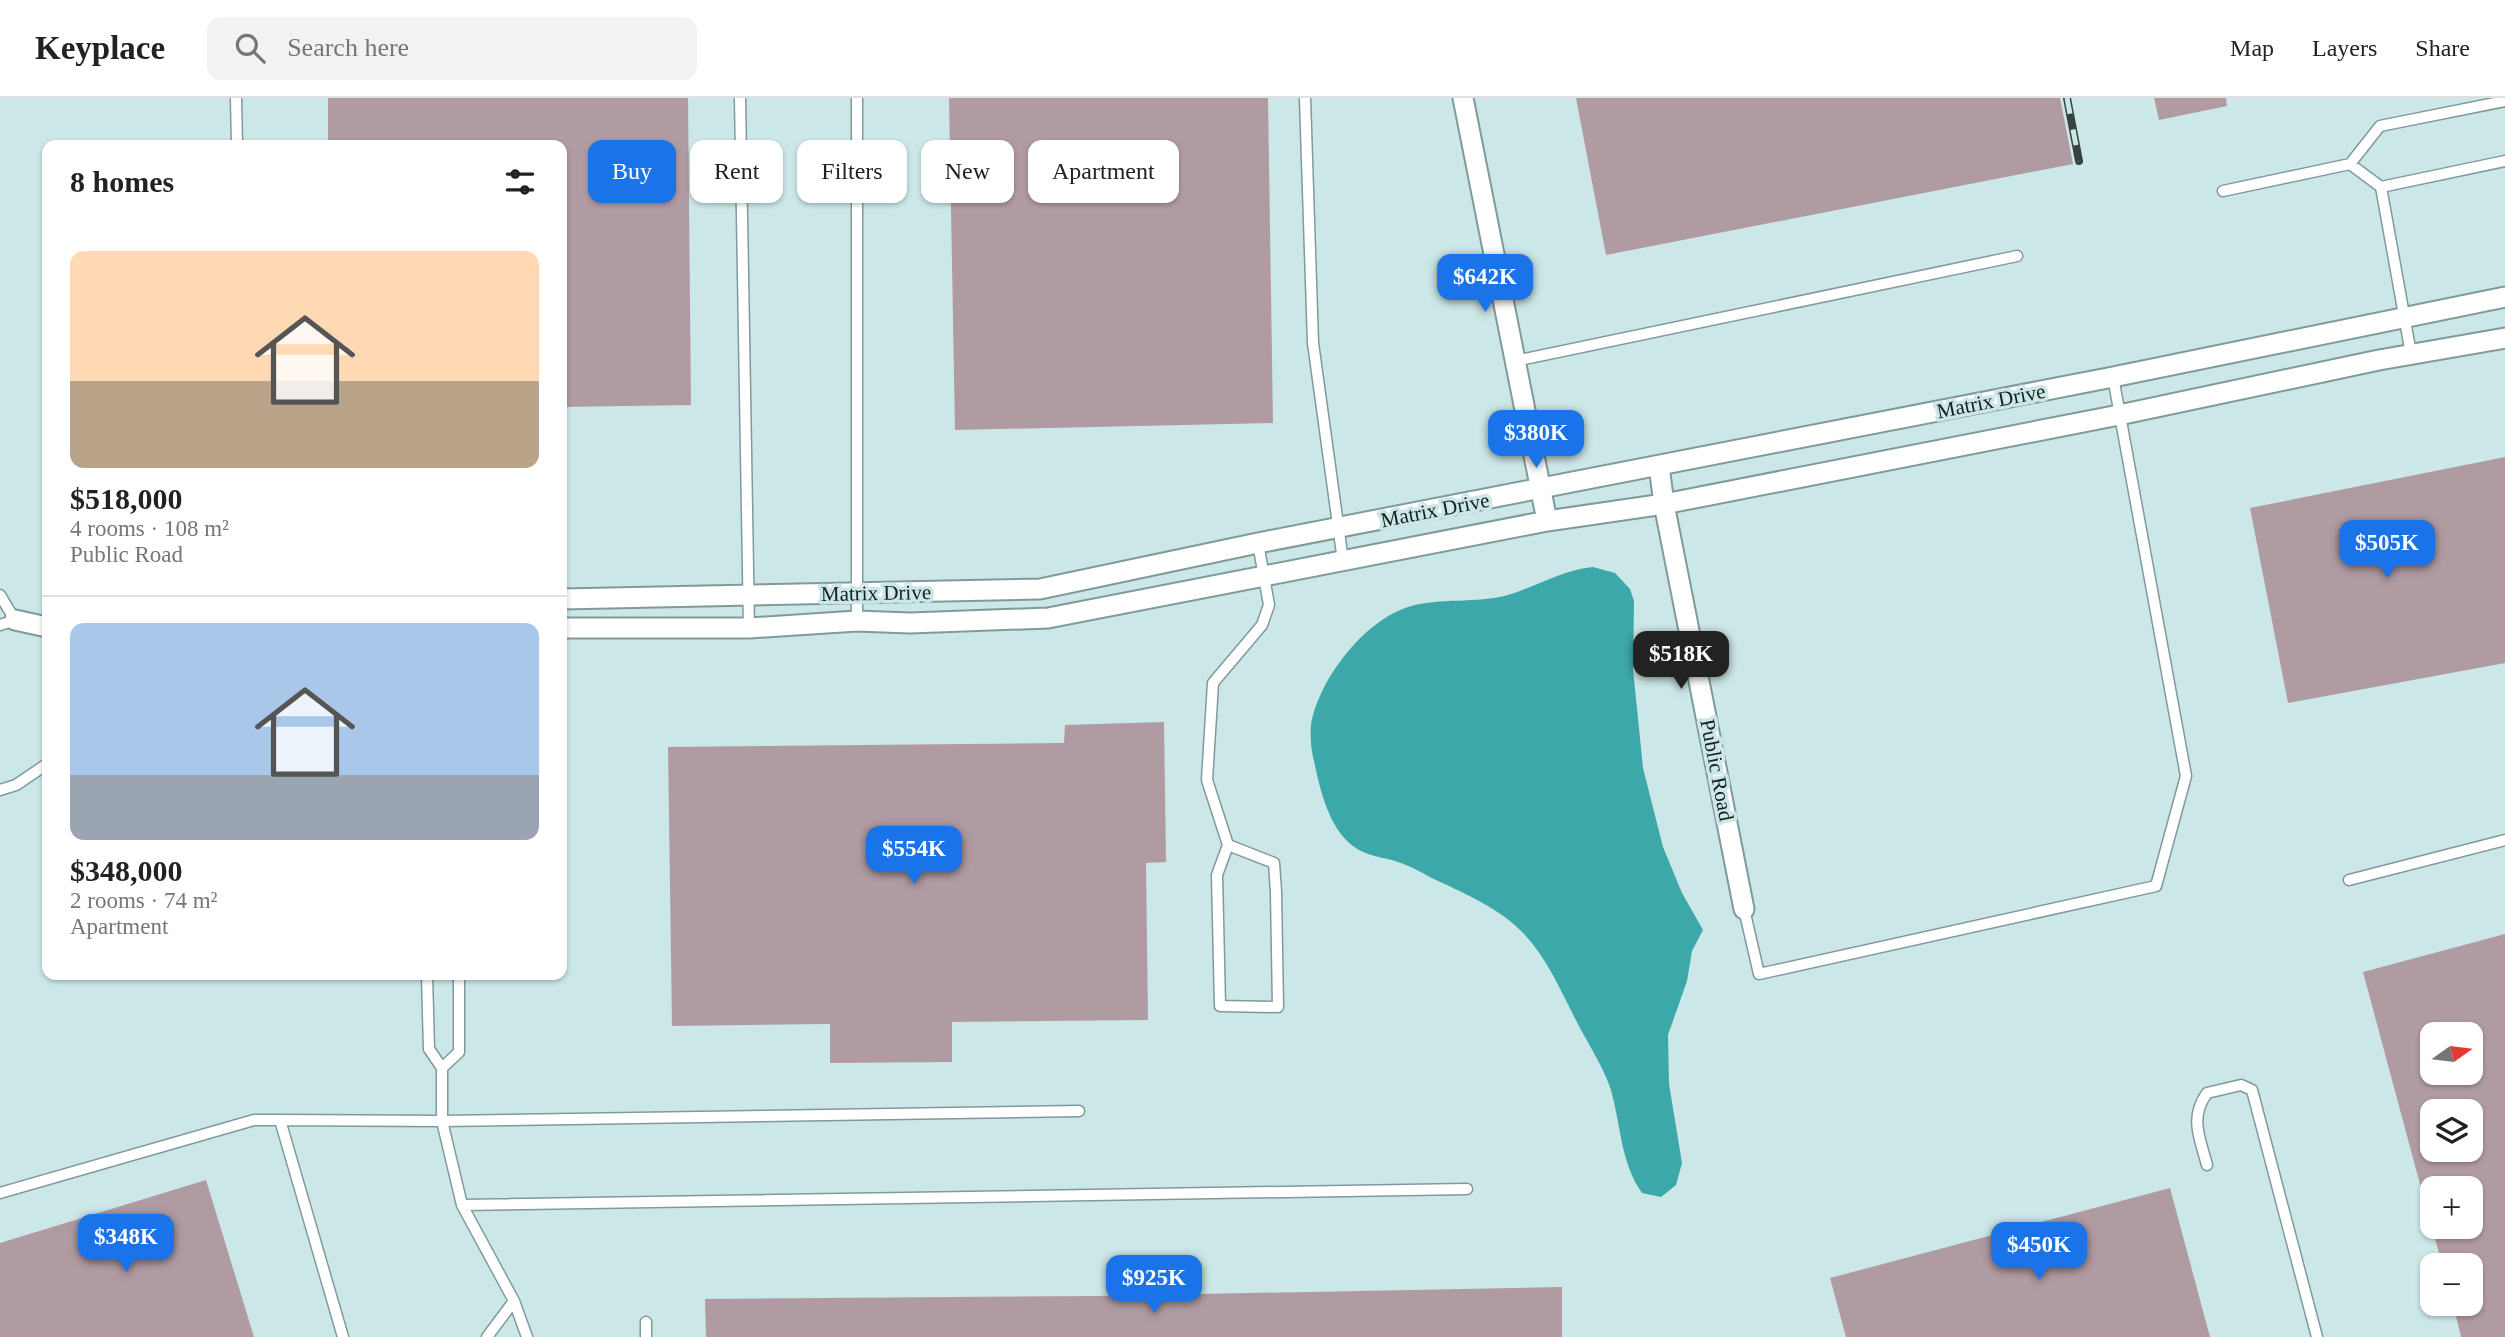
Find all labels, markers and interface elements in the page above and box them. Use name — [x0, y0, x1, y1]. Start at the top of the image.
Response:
search box — [207, 17, 697, 80]
icon: search — [231, 29, 269, 67]
text: Keyplace — [35, 30, 165, 66]
text: Search here — [287, 33, 409, 62]
text: Map — [2230, 35, 2274, 61]
text: Layers — [2312, 35, 2377, 61]
text: Share — [2415, 35, 2470, 61]
chip: Buy — [588, 140, 676, 203]
chip: Rent — [690, 140, 783, 203]
chip: Filters — [797, 140, 907, 203]
chip: New — [921, 140, 1014, 203]
chip: Apartment — [1028, 140, 1179, 203]
icon: filters — [501, 163, 539, 201]
text: 8 homes — [70, 165, 174, 198]
pin: $642K — [1436, 254, 1534, 314]
text: $642K — [1453, 264, 1517, 289]
icon: home — [242, 297, 368, 423]
street label: Matrix Drive — [1935, 379, 2047, 423]
pin: $380K — [1487, 410, 1585, 470]
text: $380K — [1504, 420, 1568, 445]
text: $518,000 — [70, 482, 183, 515]
street label: Matrix Drive — [1379, 488, 1491, 532]
text: 4 rooms · 108 m² — [70, 516, 229, 541]
pin: $505K — [2338, 520, 2436, 580]
text: $505K — [2355, 530, 2419, 555]
text: Public Road — [70, 542, 183, 567]
street label: Matrix Drive — [821, 580, 931, 606]
pin: $518K — [1632, 632, 1730, 691]
text: $518K — [1649, 641, 1713, 666]
icon: home — [242, 669, 368, 795]
street label: Public Road — [1695, 717, 1739, 823]
pin: $554K — [865, 826, 963, 886]
text: $554K — [882, 836, 946, 861]
text: $348,000 — [70, 854, 183, 887]
text: 2 rooms · 74 m² — [70, 888, 217, 913]
text: Apartment — [70, 914, 168, 939]
north arrow — [2420, 1022, 2483, 1085]
map controls — [2420, 1022, 2483, 1316]
button: layers — [2420, 1099, 2483, 1162]
button: + — [2420, 1176, 2483, 1239]
pin: $348K — [77, 1214, 175, 1274]
pin: $450K — [1990, 1222, 2088, 1282]
text: $348K — [94, 1224, 158, 1249]
text: $450K — [2007, 1232, 2071, 1257]
button: − — [2420, 1253, 2483, 1316]
pin: $925K — [1105, 1256, 1203, 1315]
text: $925K — [1122, 1265, 1186, 1290]

